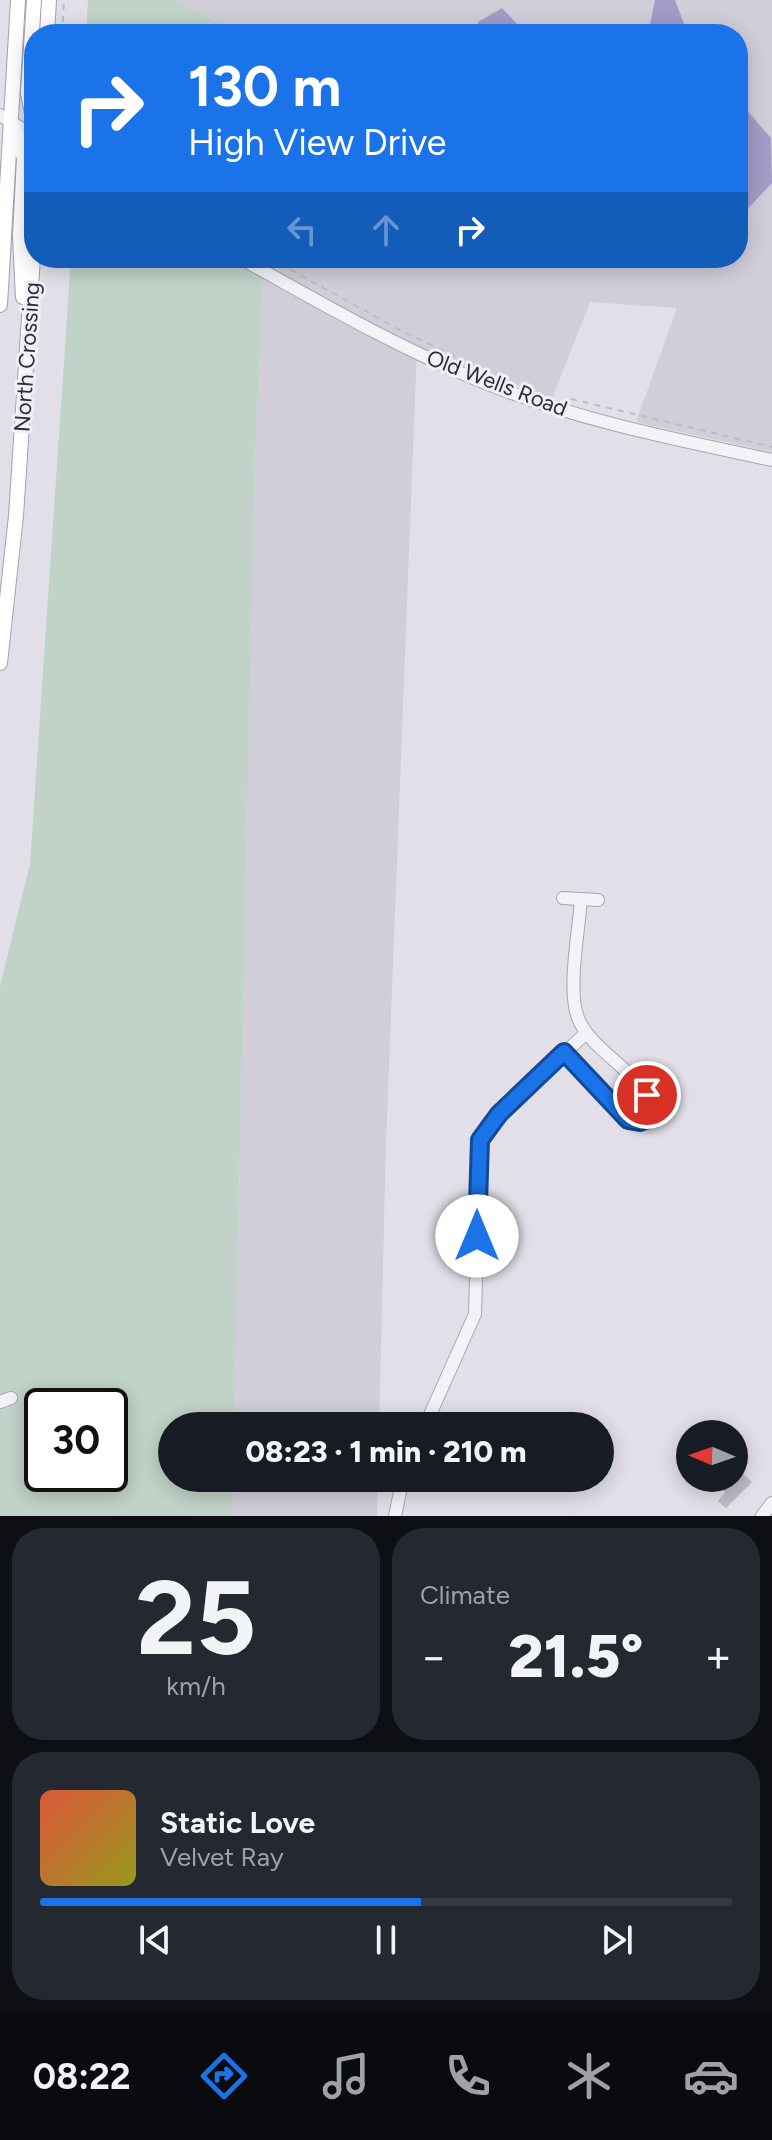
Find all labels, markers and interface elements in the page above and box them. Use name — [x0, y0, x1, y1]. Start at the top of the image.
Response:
text: 130 m — [188, 53, 341, 120]
icon: right — [56, 56, 160, 160]
text: High View Drive — [188, 121, 446, 164]
icon: left — [280, 208, 324, 252]
icon: ahead — [364, 208, 408, 252]
icon: right — [448, 208, 492, 252]
street label: North Crossing — [8, 281, 46, 433]
street label: Old Wells Road — [423, 344, 571, 422]
pin — [613, 1061, 681, 1129]
icon: arrive — [625, 1073, 669, 1117]
position arrow — [435, 1194, 519, 1278]
speed limit sign: 30 — [24, 1388, 128, 1492]
north arrow — [676, 1420, 748, 1492]
map controls — [676, 1420, 748, 1492]
text: 08:23 · 1 min · 210 m — [245, 1433, 527, 1470]
text: 25 — [136, 1555, 256, 1680]
text: Climate — [420, 1579, 510, 1611]
text: 21.5° — [509, 1620, 643, 1692]
text: − — [420, 1630, 447, 1683]
text: + — [705, 1630, 732, 1683]
text: km/h — [166, 1670, 226, 1702]
text: Static Love — [160, 1804, 315, 1841]
text: Velvet Ray — [160, 1841, 284, 1873]
icon: previous — [133, 1918, 177, 1962]
icon: pause — [364, 1918, 408, 1962]
icon: next — [595, 1918, 639, 1962]
icon: directions — [196, 2048, 252, 2104]
icon: music — [318, 2048, 374, 2104]
icon: phone — [440, 2048, 496, 2104]
icon: climate — [561, 2048, 617, 2104]
icon: car — [683, 2048, 739, 2104]
text: 08:22 — [33, 2055, 131, 2098]

